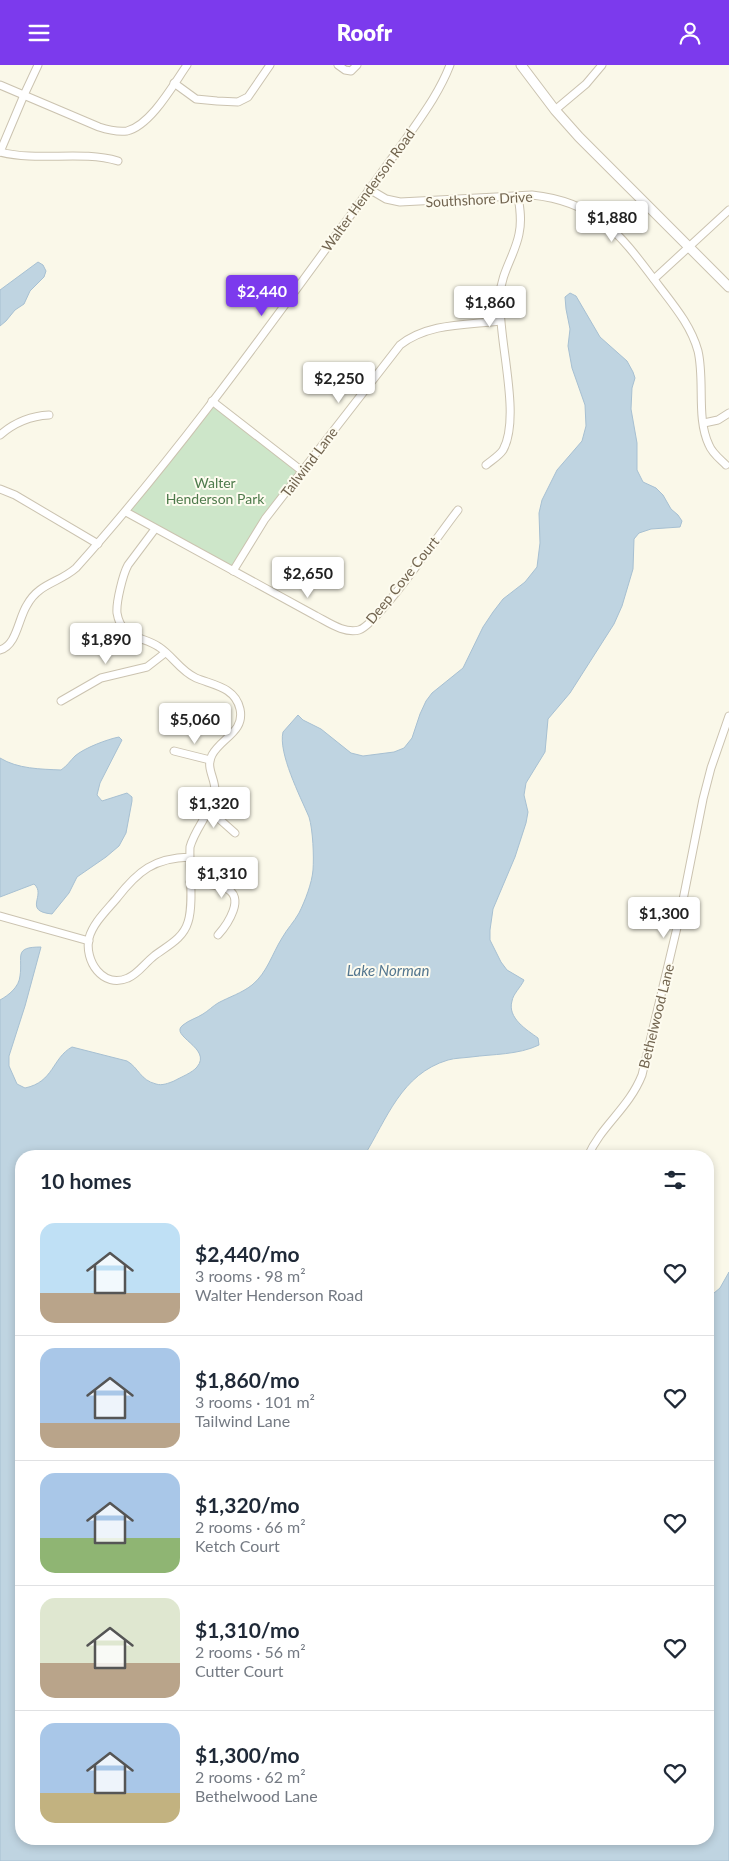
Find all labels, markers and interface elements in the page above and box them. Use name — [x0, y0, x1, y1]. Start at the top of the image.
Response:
icon: menu — [25, 19, 53, 47]
text: Roofr — [337, 19, 392, 46]
icon: person — [676, 19, 704, 47]
street label: Walter Henderson Road — [318, 125, 418, 255]
street label: Southshore Drive — [425, 188, 533, 210]
pin: $1,880 — [571, 201, 653, 243]
text: $1,880 — [587, 207, 637, 226]
pin: $2,440 — [221, 275, 303, 317]
text: $2,440 — [237, 281, 287, 300]
pin: $1,860 — [449, 285, 531, 328]
text: $1,860 — [465, 292, 515, 311]
pin: $2,250 — [298, 361, 380, 404]
text: $2,250 — [314, 368, 364, 387]
street label: Tailwind Lane — [277, 424, 341, 500]
park label: Walter Henderson Park — [166, 474, 265, 507]
street label: Deep Cove Court — [362, 533, 442, 627]
pin: $2,650 — [267, 557, 349, 599]
text: $2,650 — [283, 563, 333, 582]
pin: $1,890 — [65, 623, 147, 665]
text: $1,890 — [81, 629, 131, 648]
pin: $5,060 — [154, 703, 236, 745]
text: $5,060 — [170, 709, 220, 728]
pin: $1,320 — [173, 787, 255, 829]
text: $1,320 — [189, 793, 239, 812]
pin: $1,310 — [181, 857, 263, 899]
text: $1,310 — [197, 863, 247, 882]
pin: $1,300 — [623, 897, 705, 939]
text: $1,300 — [639, 903, 689, 922]
water label: Lake Norman — [347, 961, 429, 979]
street label: Bethelwood Lane — [635, 962, 677, 1070]
icon: filters — [661, 1166, 689, 1194]
text: 10 homes — [40, 1168, 131, 1193]
text: $2,440/mo — [195, 1241, 300, 1266]
icon: home — [80, 1243, 140, 1303]
icon: heart — [661, 1259, 689, 1287]
text: 3 rooms · 98 m² — [195, 1266, 306, 1285]
text: Walter Henderson Road — [195, 1285, 363, 1304]
text: $1,860/mo — [195, 1367, 300, 1392]
icon: home — [80, 1368, 140, 1428]
icon: heart — [661, 1384, 689, 1412]
text: 3 rooms · 101 m² — [195, 1392, 315, 1411]
text: Tailwind Lane — [195, 1411, 290, 1430]
text: $1,320/mo — [195, 1492, 300, 1517]
icon: home — [80, 1493, 140, 1553]
icon: heart — [661, 1509, 689, 1537]
text: 2 rooms · 66 m² — [195, 1517, 306, 1536]
text: Ketch Court — [195, 1536, 280, 1555]
text: $1,310/mo — [195, 1617, 300, 1642]
icon: home — [80, 1618, 140, 1678]
icon: heart — [661, 1634, 689, 1662]
text: 2 rooms · 56 m² — [195, 1642, 306, 1661]
text: Cutter Court — [195, 1661, 283, 1680]
text: $1,300/mo — [195, 1742, 300, 1767]
icon: home — [80, 1743, 140, 1803]
icon: heart — [661, 1759, 689, 1787]
text: 2 rooms · 62 m² — [195, 1767, 306, 1786]
text: Bethelwood Lane — [195, 1786, 318, 1805]

